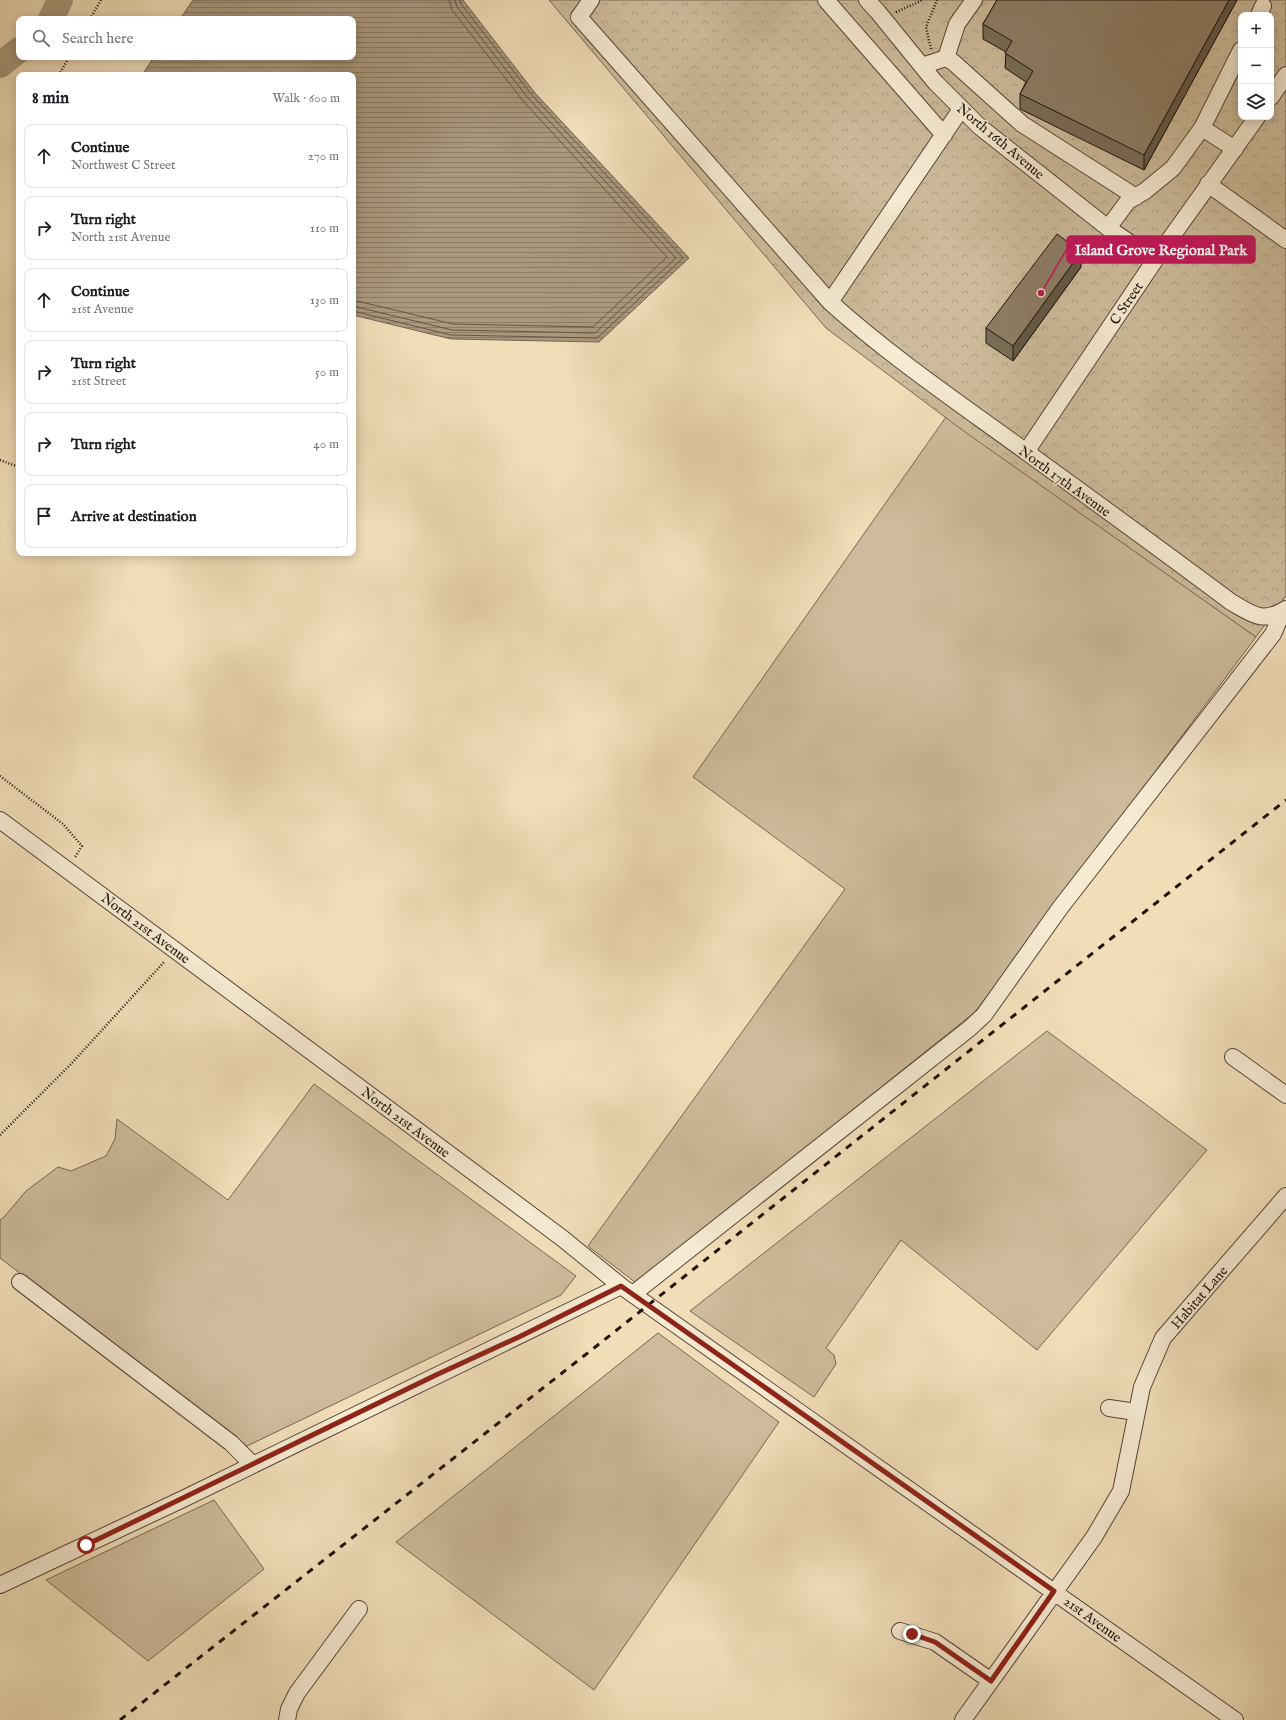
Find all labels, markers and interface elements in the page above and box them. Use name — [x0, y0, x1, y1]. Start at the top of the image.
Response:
map controls — [1238, 12, 1274, 120]
button: + — [1238, 12, 1274, 48]
search box — [16, 16, 356, 60]
icon: search — [30, 27, 52, 49]
text: Search here — [62, 29, 133, 48]
button: − — [1238, 48, 1274, 84]
button: layers — [1238, 84, 1274, 120]
text: 8 min — [32, 88, 69, 109]
text: Walk · 600 m — [273, 90, 340, 107]
street label: North 16th Avenue — [953, 100, 1048, 184]
text: Continue — [71, 138, 129, 157]
icon: ahead — [33, 145, 55, 167]
text: 270 m — [308, 148, 339, 165]
text: Northwest C Street — [71, 157, 176, 174]
text: Turn right — [71, 210, 136, 229]
icon: right — [33, 217, 55, 239]
text: 110 m — [310, 220, 339, 237]
text: North 21st Avenue — [71, 229, 170, 246]
callout: Island Grove Regional Park — [1067, 236, 1255, 263]
text: Island Grove Regional Park — [1075, 241, 1248, 260]
street label: C Street — [1106, 279, 1148, 328]
text: Continue — [71, 282, 129, 301]
icon: ahead — [33, 289, 55, 311]
text: 130 m — [310, 292, 339, 309]
text: 21st Avenue — [71, 301, 134, 318]
text: Turn right — [71, 354, 136, 373]
icon: right — [33, 361, 55, 383]
text: 50 m — [315, 364, 339, 381]
text: 21st Street — [71, 373, 126, 390]
icon: right — [33, 433, 55, 455]
text: Turn right — [71, 435, 136, 454]
text: 40 m — [313, 436, 339, 453]
street label: North 17th Avenue — [1015, 442, 1114, 522]
icon: arrive — [33, 505, 55, 527]
text: Arrive at destination — [71, 507, 197, 526]
street label: North 21st Avenue — [97, 889, 194, 969]
street label: North 21st Avenue — [357, 1083, 454, 1163]
street label: Habitat Lane — [1167, 1262, 1232, 1333]
route start — [77, 1536, 95, 1554]
street label: 21st Avenue — [1060, 1593, 1125, 1647]
route end — [903, 1625, 921, 1643]

